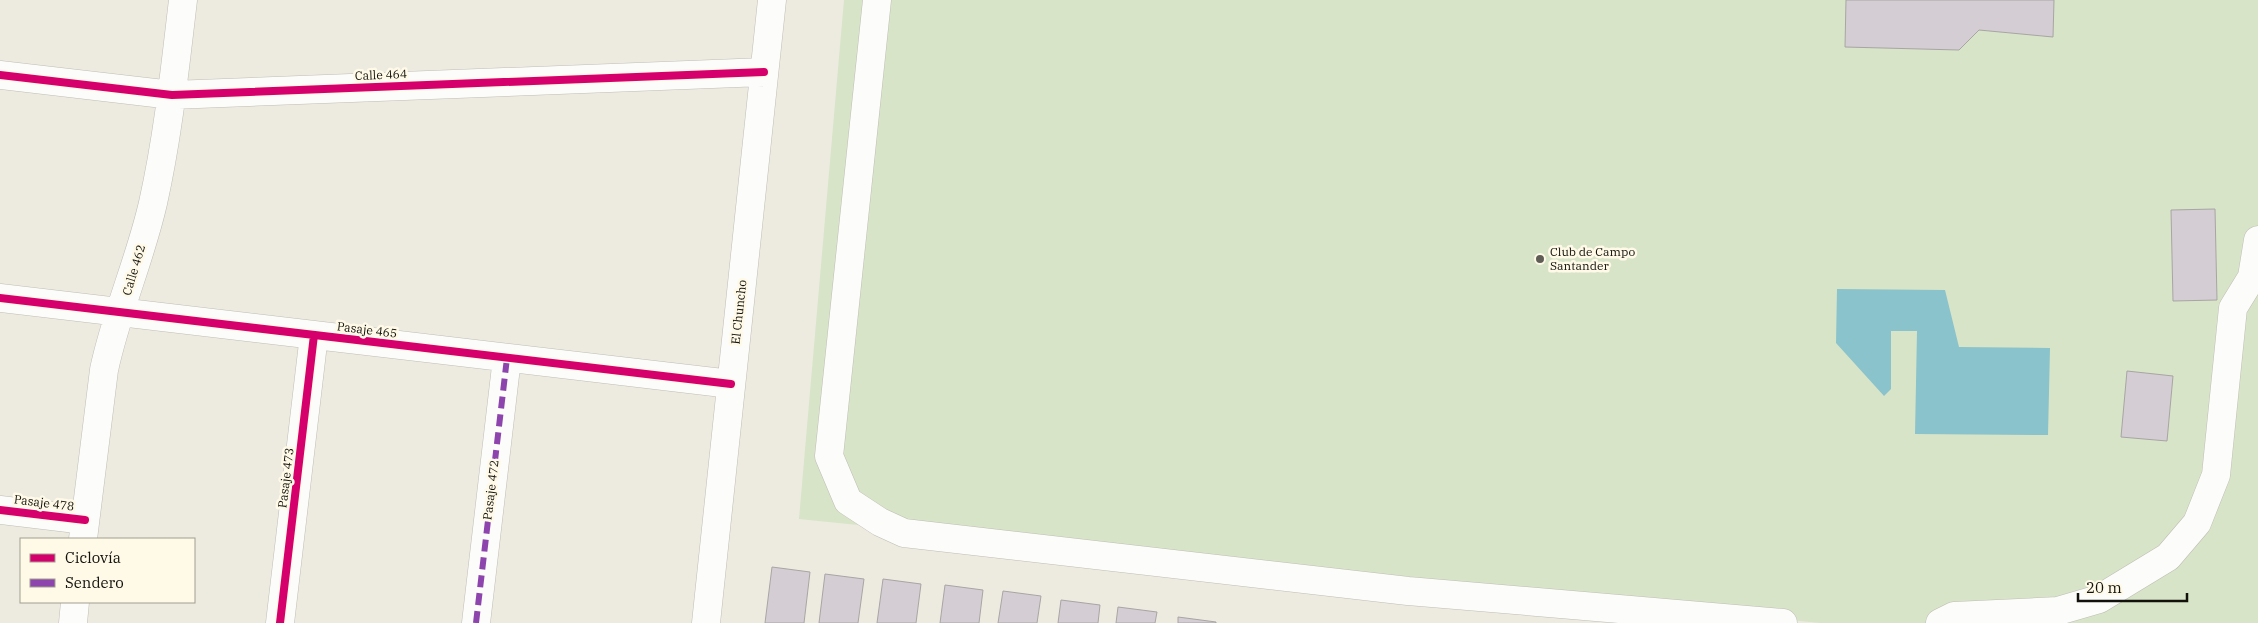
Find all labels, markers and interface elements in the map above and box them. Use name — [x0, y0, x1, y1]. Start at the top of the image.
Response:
street label: Calle 464 — [355, 66, 407, 83]
street label: Calle 462 — [119, 243, 148, 297]
place label: Club de Campo Santander — [1550, 244, 1635, 273]
marker: Club de Campo Santander — [1534, 253, 1546, 265]
street label: El Chuncho — [728, 279, 749, 345]
street label: Pasaje 465 — [336, 318, 398, 341]
street label: Pasaje 473 — [274, 447, 297, 509]
street label: Pasaje 472 — [479, 459, 502, 521]
street label: Pasaje 478 — [13, 491, 75, 514]
legend — [20, 538, 195, 603]
text: Ciclovía — [65, 548, 121, 567]
scale bar — [2078, 570, 2187, 602]
text: Sendero — [65, 573, 124, 592]
text: 20 m — [2086, 578, 2122, 597]

